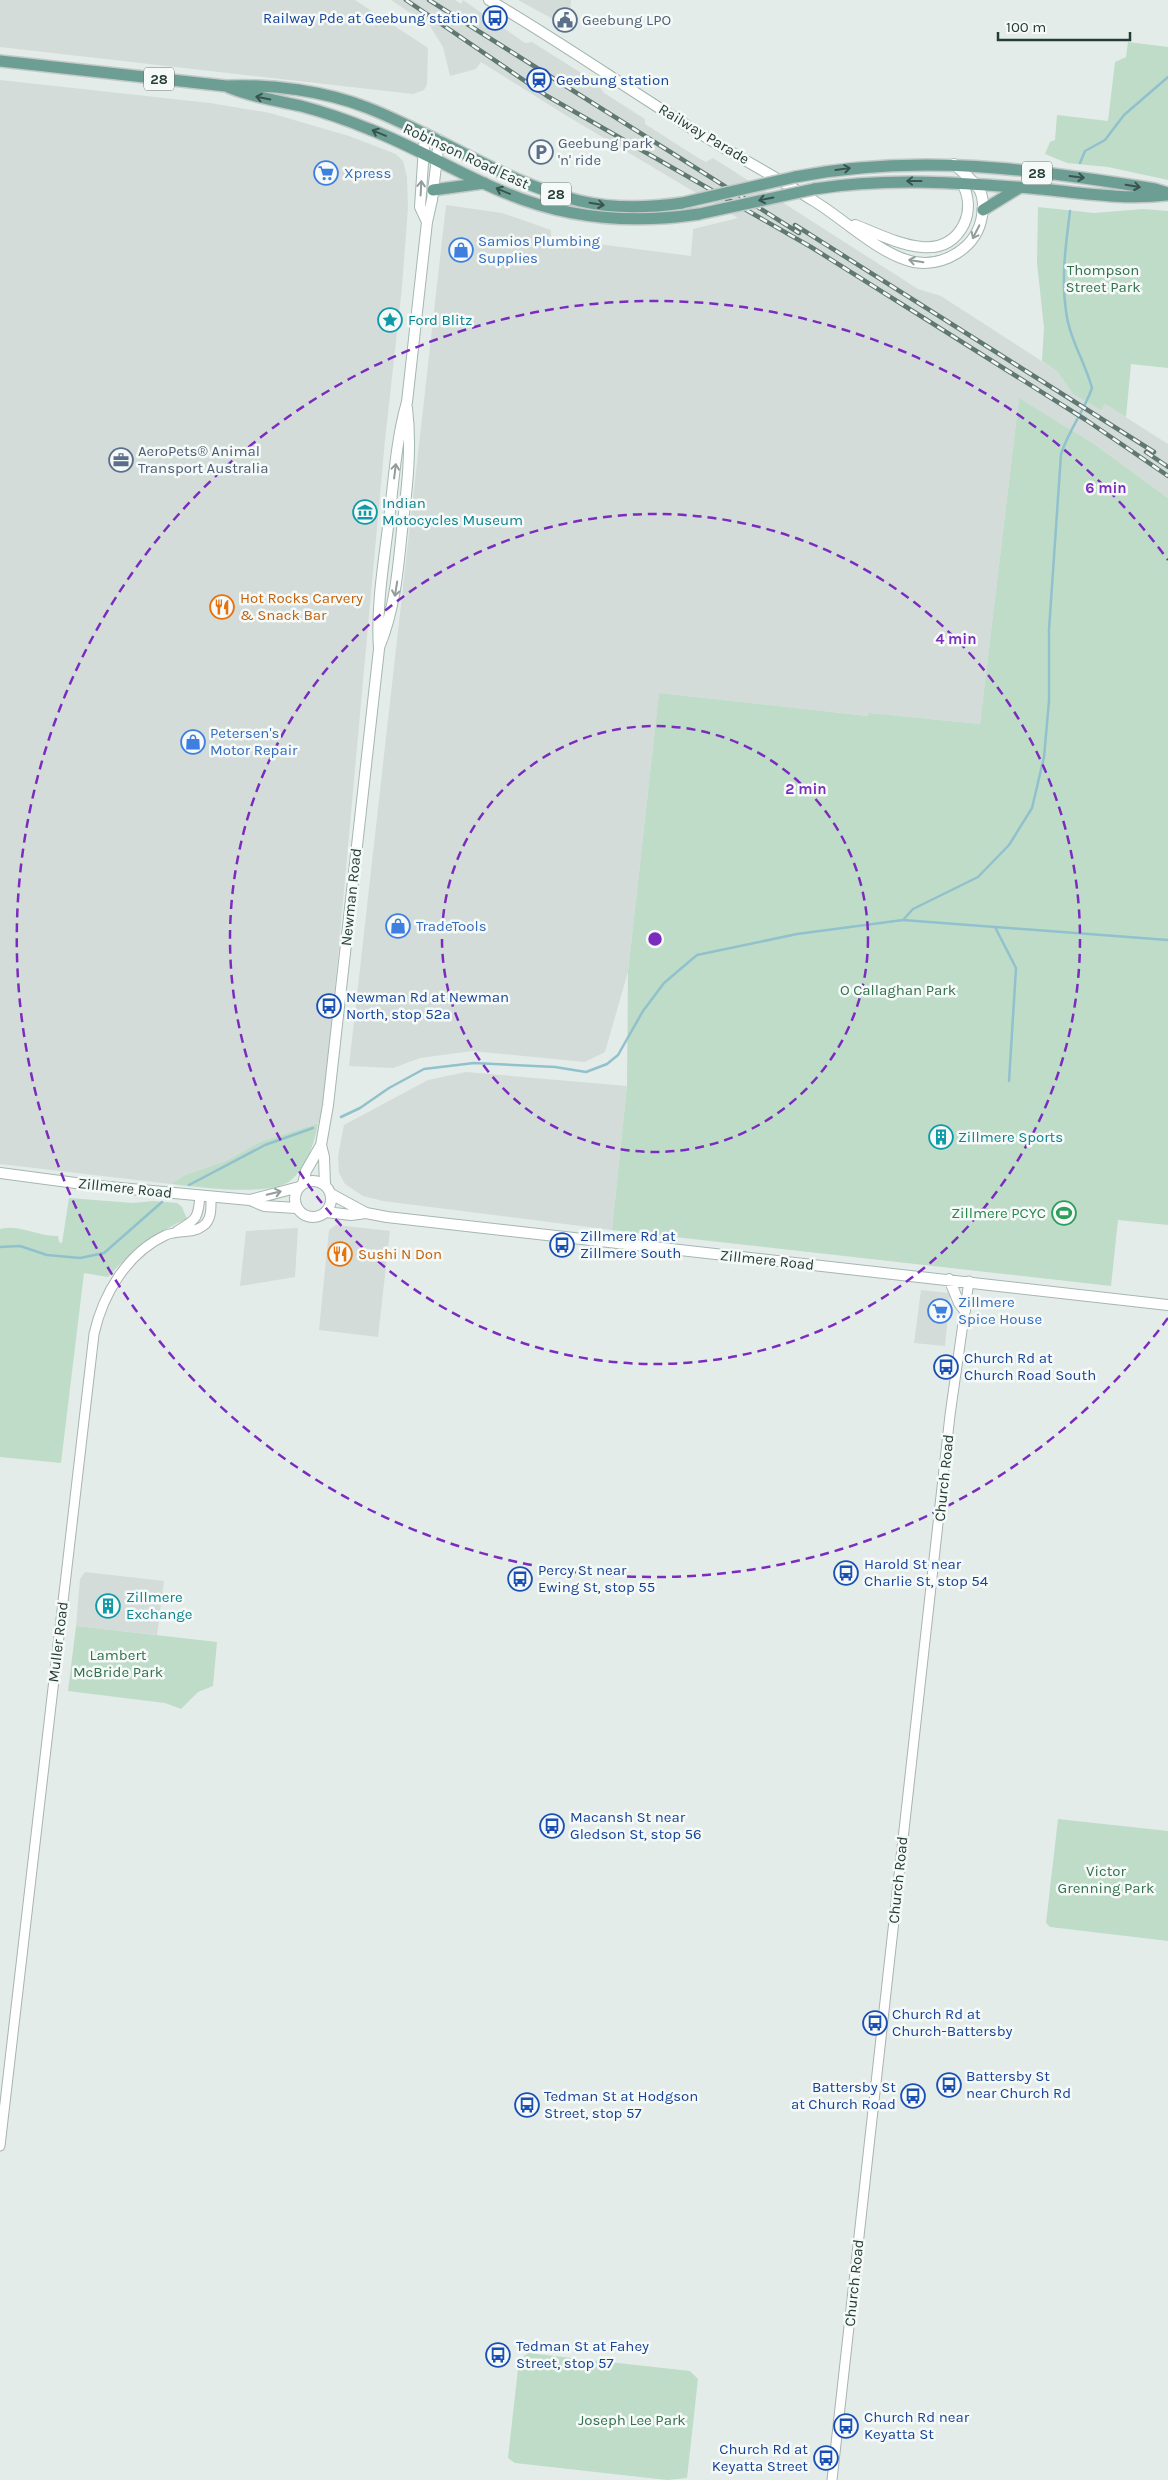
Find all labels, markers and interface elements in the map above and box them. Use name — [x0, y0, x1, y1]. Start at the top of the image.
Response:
bus stop icon: Railway Pde at Geebung station — [482, 5, 508, 31]
public building icon: Geebung LPO — [552, 7, 578, 33]
place label: Railway Pde at Geebung station — [263, 9, 478, 27]
scale bar — [998, 10, 1130, 42]
place label: Geebung LPO — [582, 11, 671, 29]
text: 100 m — [1006, 18, 1046, 36]
station icon: Geebung station — [526, 67, 552, 93]
road number: 28 — [144, 68, 174, 90]
place label: Geebung station — [556, 71, 669, 89]
one-way arrow — [255, 93, 271, 103]
street label: Railway Parade — [655, 100, 753, 168]
street label: Robinson Road East — [400, 119, 532, 193]
one-way arrow — [372, 128, 388, 137]
place label: Geebung park 'n' ride — [558, 134, 653, 169]
parking icon: Geebung park 'n' ride — [528, 139, 554, 165]
supermarket icon: Xpress — [313, 160, 339, 186]
road number: 28 — [1022, 162, 1052, 184]
place label: Xpress — [344, 164, 391, 182]
one-way arrow — [835, 164, 851, 174]
one-way arrow — [1068, 172, 1084, 182]
one-way arrow — [906, 176, 922, 186]
one-way arrow — [417, 181, 426, 197]
one-way arrow — [1125, 181, 1141, 191]
road number: 28 — [541, 182, 571, 205]
one-way arrow — [496, 186, 511, 196]
one-way arrow — [759, 195, 775, 205]
one-way arrow — [589, 199, 605, 209]
one-way arrow — [971, 224, 980, 239]
place label: Samios Plumbing Supplies — [478, 232, 600, 267]
shop icon: Samios Plumbing Supplies — [448, 237, 474, 263]
one-way arrow — [908, 256, 924, 266]
park label: Thompson Street Park — [1065, 261, 1141, 296]
place icon: Ford Blitz — [377, 307, 403, 333]
place label: Ford Blitz — [408, 311, 472, 329]
place label: AeroPets® Animal Transport Australia — [138, 442, 268, 477]
office icon: AeroPets® Animal Transport Australia — [108, 447, 134, 473]
one-way arrow — [390, 463, 400, 479]
text: 6 min — [1085, 479, 1127, 497]
place label: Indian Motocycles Museum — [382, 494, 523, 529]
museum icon: Indian Motocycles Museum — [352, 499, 378, 525]
one-way arrow — [390, 580, 400, 596]
place label: Hot Rocks Carvery & Snack Bar — [240, 589, 363, 624]
restaurant icon: Hot Rocks Carvery & Snack Bar — [209, 594, 235, 620]
text: 4 min — [935, 630, 977, 648]
place label: Petersen's Motor Repair — [210, 724, 298, 759]
shop icon: Petersen's Motor Repair — [180, 729, 206, 755]
text: 2 min — [785, 780, 827, 798]
street label: Newman Road — [337, 847, 365, 947]
shop icon: TradeTools — [385, 913, 411, 939]
place label: TradeTools — [416, 917, 487, 935]
centre of rings — [646, 930, 664, 948]
park label: O Callaghan Park — [840, 981, 956, 999]
place label: Newman Rd at Newman North, stop 52a — [346, 988, 509, 1023]
bus stop icon: Newman Rd at Newman North, stop 52a — [316, 993, 342, 1019]
building icon: Zillmere Sports — [928, 1124, 954, 1150]
place label: Zillmere Sports — [958, 1128, 1063, 1146]
street label: Zillmere Road — [77, 1174, 173, 1202]
one-way arrow — [266, 1188, 282, 1197]
sports icon: Zillmere PCYC — [1051, 1200, 1077, 1226]
place label: Zillmere PCYC — [951, 1204, 1046, 1222]
place label: Zillmere Rd at Zillmere South — [580, 1227, 681, 1262]
bus stop icon: Zillmere Rd at Zillmere South — [549, 1232, 575, 1258]
restaurant icon: Sushi N Don — [327, 1241, 353, 1267]
place label: Sushi N Don — [358, 1245, 442, 1263]
street label: Zillmere Road — [719, 1246, 815, 1274]
place label: Zillmere Spice House — [958, 1293, 1042, 1328]
supermarket icon: Zillmere Spice House — [927, 1298, 953, 1324]
place label: Church Rd at Church Road South — [964, 1349, 1096, 1384]
bus stop icon: Church Rd at Church Road South — [933, 1354, 959, 1380]
street label: Church Road — [930, 1433, 958, 1523]
place label: Harold St near Charlie St, stop 54 — [864, 1555, 989, 1590]
bus stop icon: Harold St near Charlie St, stop 54 — [833, 1560, 859, 1586]
place label: Percy St near Ewing St, stop 55 — [538, 1561, 655, 1596]
bus stop icon: Percy St near Ewing St, stop 55 — [507, 1566, 533, 1592]
place label: Zillmere Exchange — [126, 1588, 192, 1623]
building icon: Zillmere Exchange — [95, 1593, 121, 1619]
street label: Muller Road — [44, 1601, 72, 1683]
park label: Lambert McBride Park — [73, 1646, 163, 1681]
place label: Macansh St near Gledson St, stop 56 — [570, 1808, 702, 1843]
bus stop icon: Macansh St near Gledson St, stop 56 — [539, 1813, 565, 1839]
street label: Church Road — [884, 1835, 912, 1925]
park label: Victor Grenning Park — [1058, 1862, 1154, 1897]
place label: Church Rd at Church-Battersby — [892, 2005, 1013, 2040]
bus stop icon: Church Rd at Church-Battersby — [862, 2010, 888, 2036]
place label: Battersby St near Church Rd — [966, 2067, 1071, 2102]
bus stop icon: Battersby St near Church Rd — [936, 2072, 962, 2098]
place label: Battersby St at Church Road — [791, 2078, 896, 2113]
bus stop icon: Battersby St at Church Road — [900, 2083, 926, 2109]
place label: Tedman St at Hodgson Street, stop 57 — [544, 2087, 698, 2122]
bus stop icon: Tedman St at Hodgson Street, stop 57 — [514, 2092, 540, 2118]
street label: Church Road — [840, 2238, 868, 2328]
place label: Tedman St at Fahey Street, stop 57 — [516, 2337, 649, 2372]
bus stop icon: Tedman St at Fahey Street, stop 57 — [485, 2342, 511, 2368]
place label: Church Rd near Keyatta St — [864, 2408, 970, 2443]
park label: Joseph Lee Park — [578, 2411, 686, 2429]
bus stop icon: Church Rd near Keyatta St — [833, 2413, 859, 2439]
place label: Church Rd at Keyatta Street — [712, 2440, 808, 2475]
bus stop icon: Church Rd at Keyatta Street — [813, 2445, 839, 2471]

